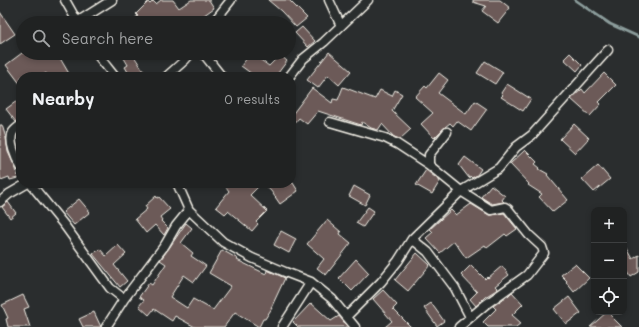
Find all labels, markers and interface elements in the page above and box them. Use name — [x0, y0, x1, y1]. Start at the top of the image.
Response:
search box — [16, 16, 296, 60]
icon: search — [30, 27, 52, 49]
text: Search here — [62, 28, 153, 48]
text: Nearby — [32, 87, 94, 109]
text: 0 results — [225, 90, 280, 107]
map controls — [591, 207, 627, 315]
button: + — [591, 207, 627, 243]
button: − — [591, 243, 627, 279]
button: locate — [591, 279, 627, 315]

